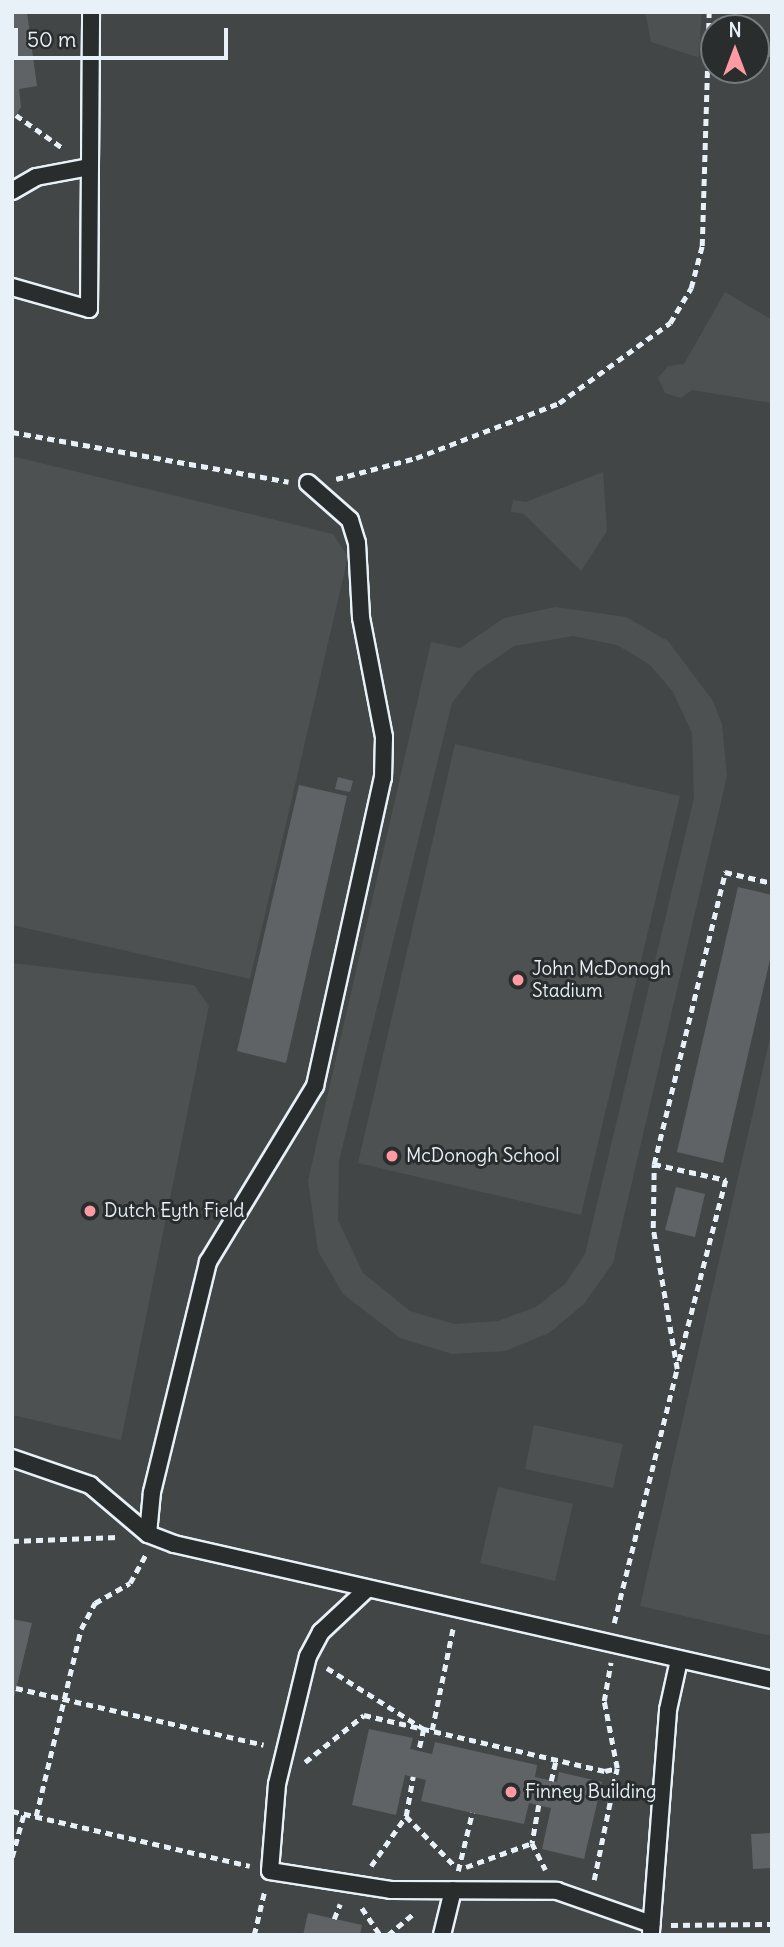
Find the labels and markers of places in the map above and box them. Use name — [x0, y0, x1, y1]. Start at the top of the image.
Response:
place label: John McDonogh Stadium — [532, 958, 671, 1002]
marker: John McDonogh Stadium — [510, 972, 526, 988]
place label: McDonogh School — [406, 1145, 559, 1167]
marker: McDonogh School — [384, 1148, 400, 1164]
place label: Dutch Eyth Field — [104, 1200, 244, 1222]
marker: Dutch Eyth Field — [82, 1203, 98, 1219]
place label: Finney Building — [525, 1781, 657, 1803]
marker: Finney Building — [503, 1784, 519, 1800]

